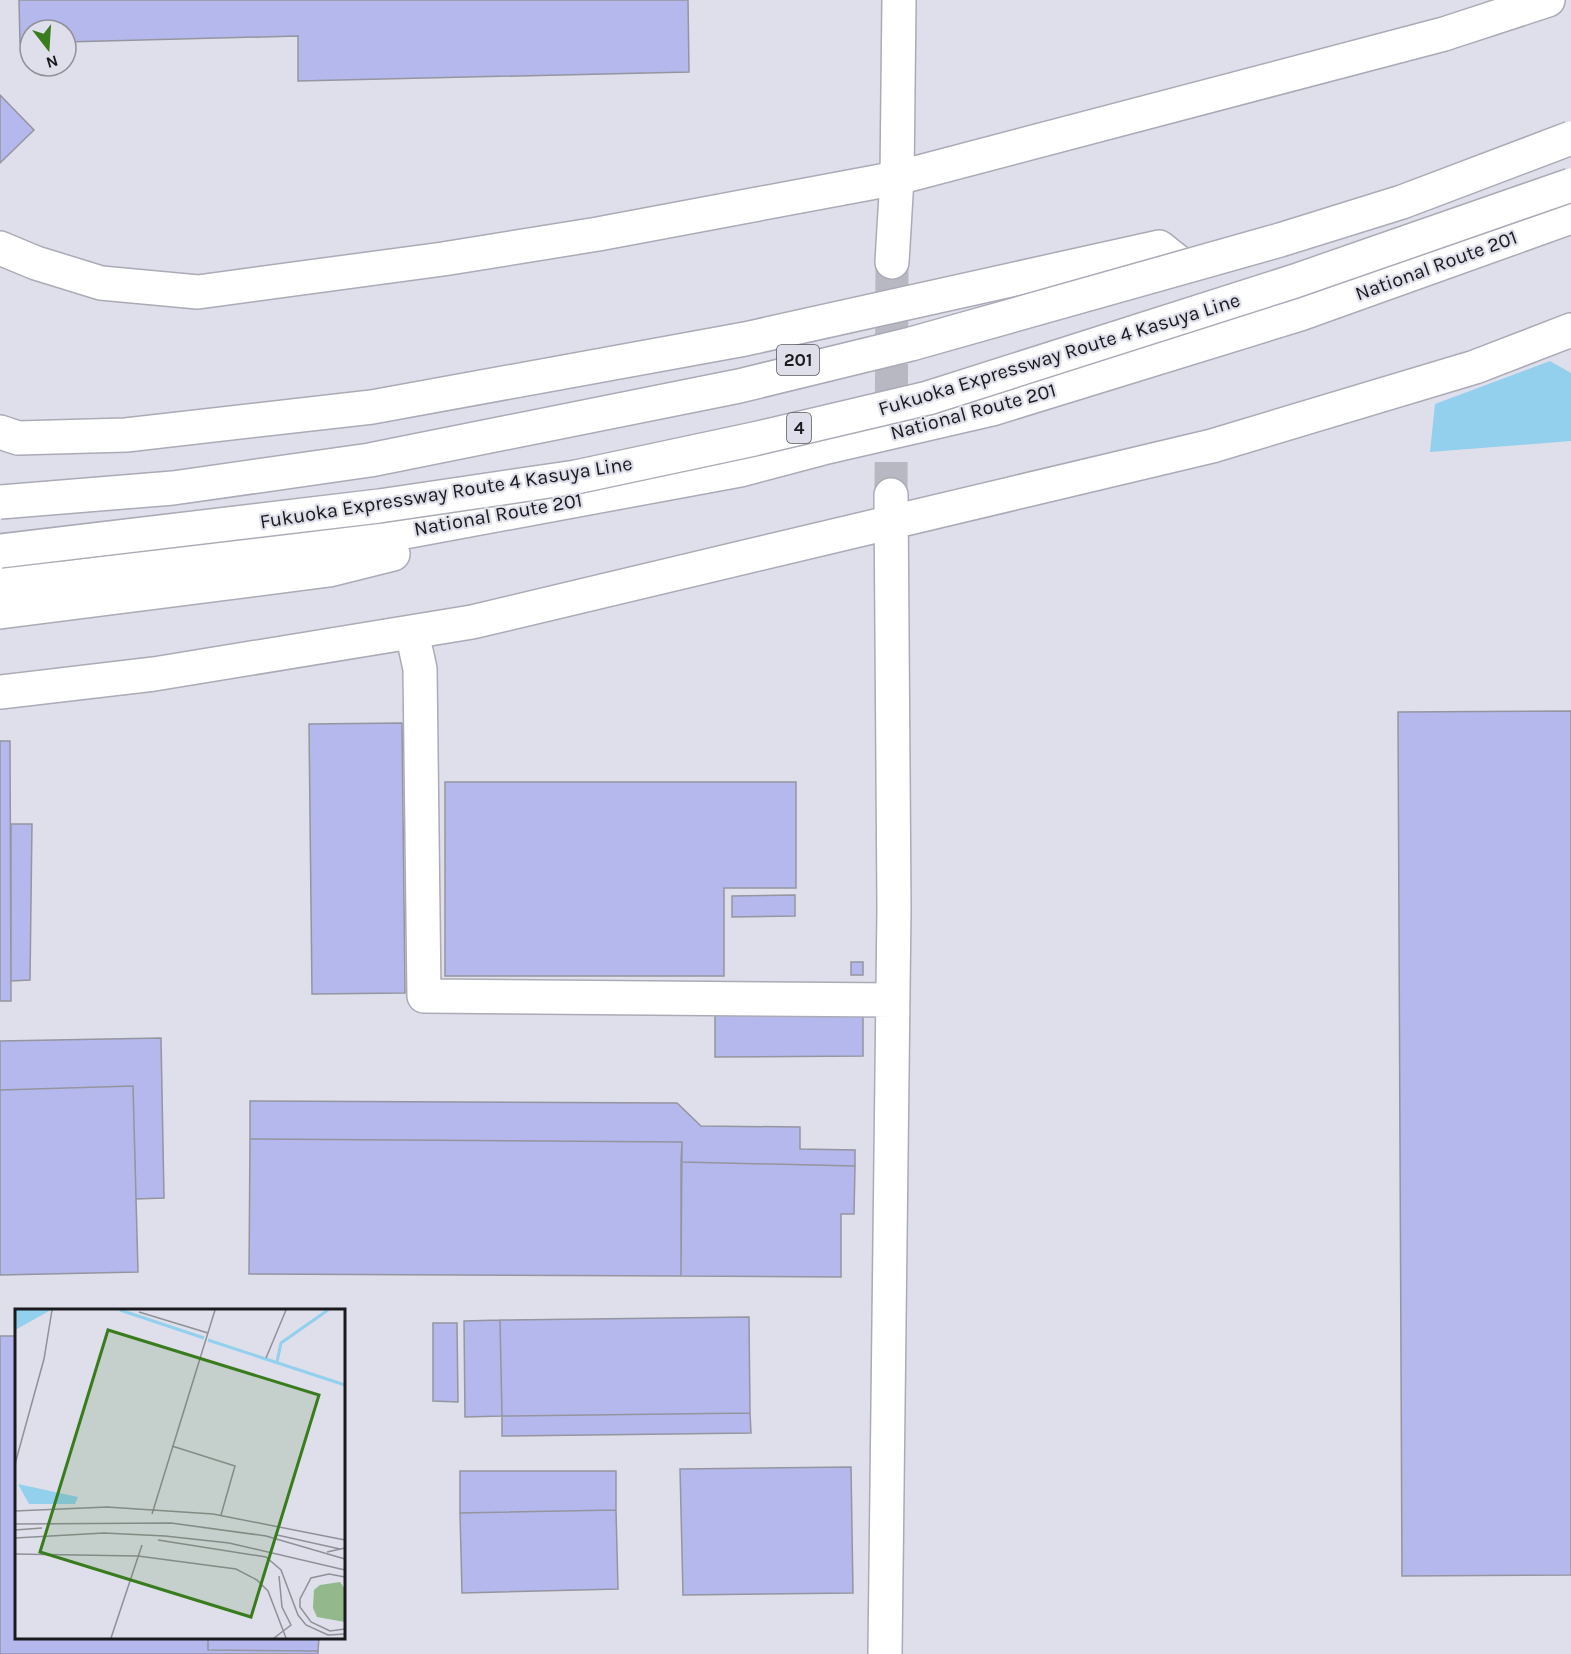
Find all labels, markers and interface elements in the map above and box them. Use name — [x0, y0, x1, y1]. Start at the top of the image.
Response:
north arrow — [18, 18, 78, 78]
text: N — [44, 51, 61, 73]
street label: National Route 201 — [1352, 226, 1520, 305]
street label: Fukuoka Expressway Route 4 Kasuya Line — [876, 288, 1243, 421]
road number: 201 — [777, 345, 819, 375]
street label: National Route 201 — [888, 378, 1058, 445]
road number: 4 — [787, 413, 811, 443]
street label: Fukuoka Expressway Route 4 Kasuya Line — [258, 452, 634, 533]
street label: National Route 201 — [412, 488, 584, 541]
inset map — [15, 1309, 345, 1639]

